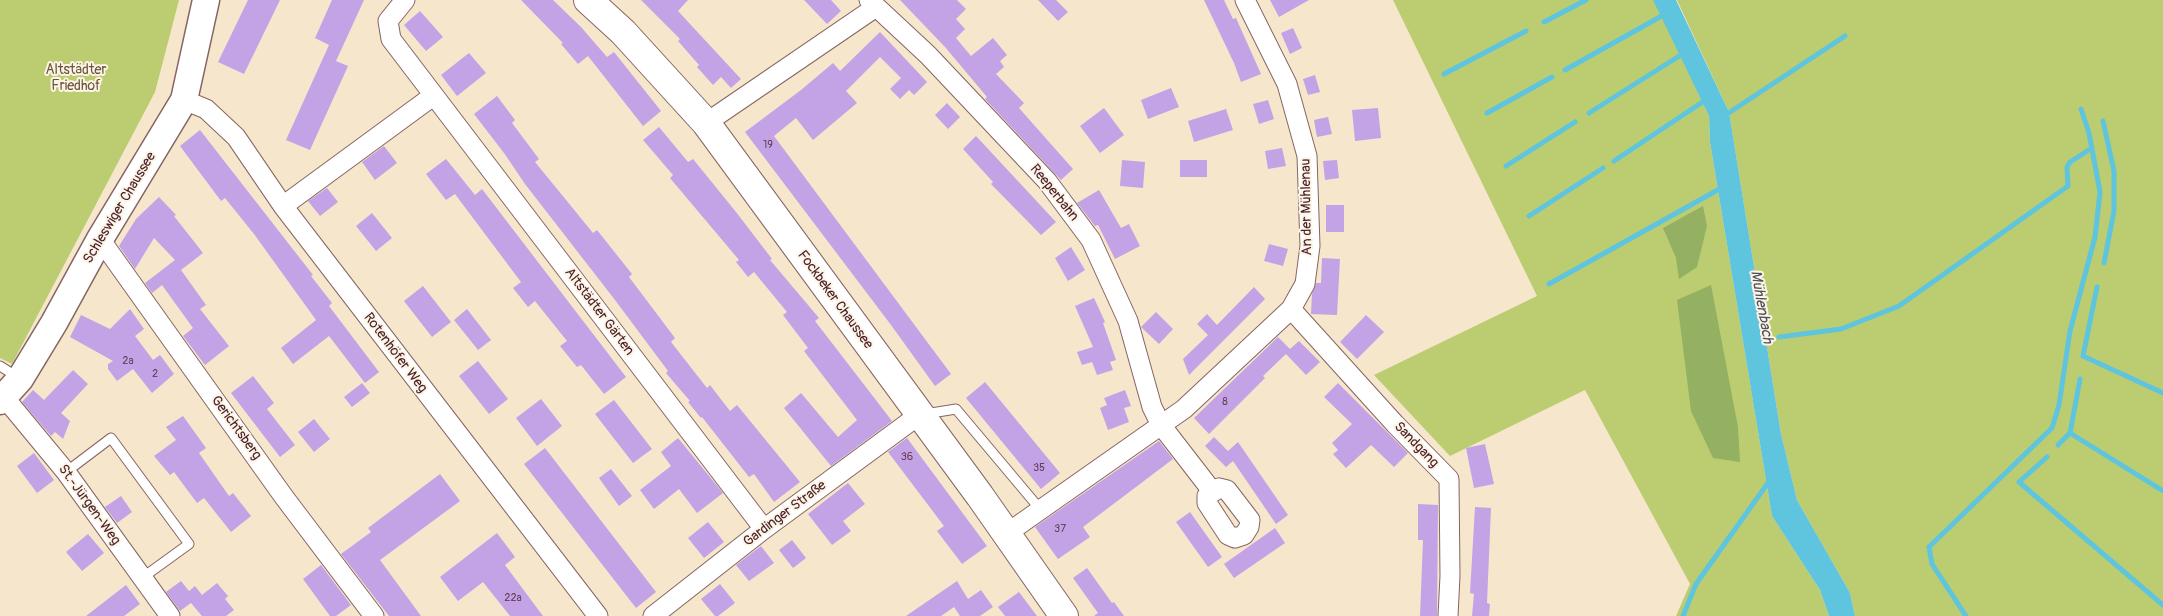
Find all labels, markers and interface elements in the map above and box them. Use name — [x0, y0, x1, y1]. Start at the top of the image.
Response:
park label: Altstädter Friedhof — [45, 62, 107, 94]
house number: 19 — [763, 138, 773, 152]
street label: Schleswiger Chaussee — [80, 149, 160, 267]
street label: An der Mühlenau — [1298, 158, 1316, 256]
street label: Reeperbahn — [1026, 161, 1082, 225]
street label: Fockbeker Chaussee — [794, 248, 876, 352]
street label: Altstädter Gärten — [561, 265, 637, 359]
water label: Mühlenbach — [1746, 269, 1776, 345]
street label: Rotenhöfer Weg — [359, 310, 431, 396]
house number: 2a — [122, 354, 134, 368]
house number: 2 — [152, 367, 158, 381]
street label: Gerichtsberg — [207, 393, 265, 463]
house number: 8 — [1222, 395, 1228, 409]
street label: Sandgang — [1390, 419, 1442, 471]
house number: 36 — [901, 450, 913, 464]
house number: 35 — [1033, 461, 1045, 475]
street label: St.-Jürgen-Weg — [54, 462, 124, 548]
street label: Gardinger Straße — [740, 477, 830, 551]
house number: 37 — [1054, 522, 1066, 536]
house number: 22a — [504, 591, 522, 605]

